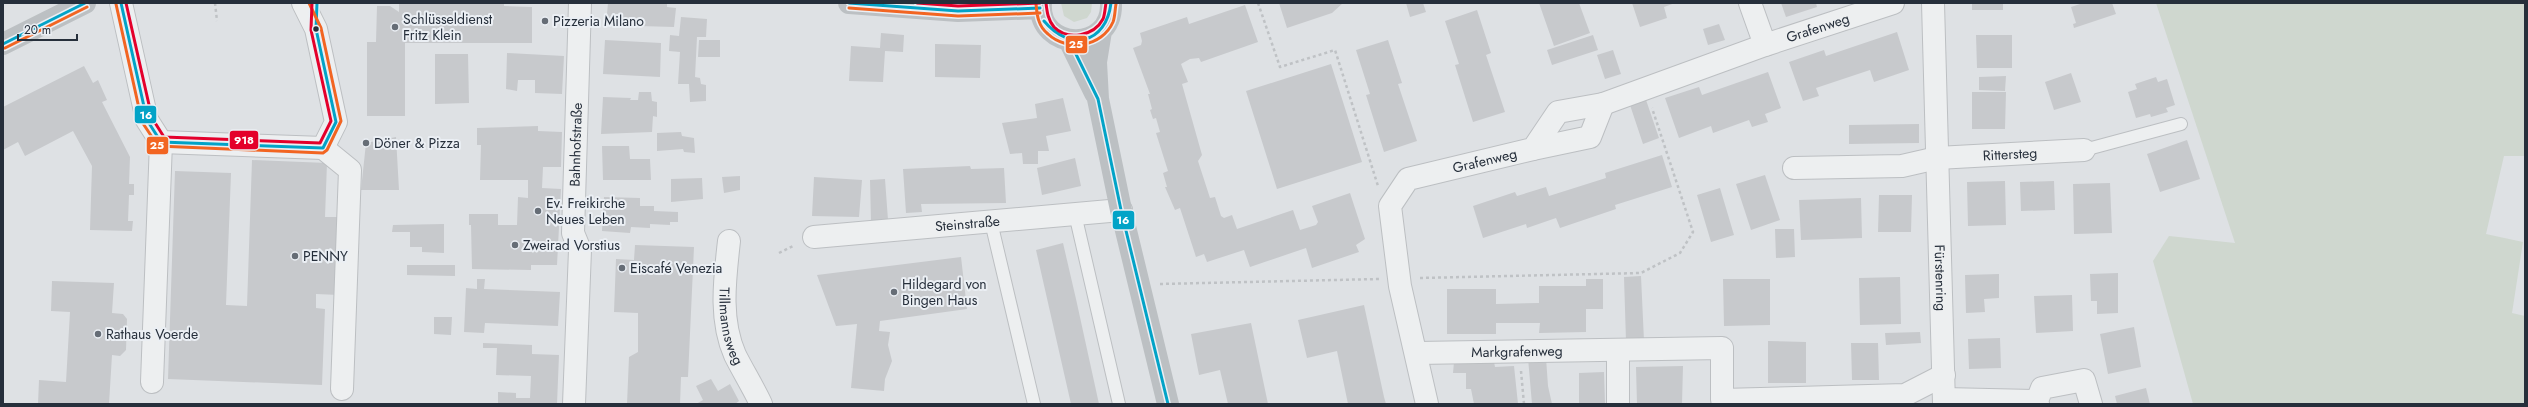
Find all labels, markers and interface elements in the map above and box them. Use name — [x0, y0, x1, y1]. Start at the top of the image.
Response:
street label: Grafenweg — [1784, 8, 1852, 47]
place label: Schlüsseldienst Fritz Klein — [403, 9, 493, 45]
place label: Pizzeria Milano — [553, 11, 644, 31]
scale bar — [18, 16, 77, 42]
marker: Pizzeria Milano — [540, 16, 550, 26]
text: 20 m — [24, 21, 51, 39]
marker: Schlüsseldienst Fritz Klein — [390, 22, 400, 32]
unlabelled marker — [311, 24, 321, 34]
line badge: 25 — [1065, 35, 1088, 54]
text: 25 — [1069, 36, 1083, 52]
street label: Bahnhofstraße — [564, 102, 587, 187]
line badge: 16 — [134, 105, 157, 124]
text: 16 — [140, 107, 152, 123]
line badge: 918 — [229, 130, 259, 150]
text: 918 — [234, 132, 254, 148]
place label: Döner & Pizza — [374, 133, 460, 153]
line badge: 25 — [146, 136, 169, 155]
text: 25 — [150, 137, 164, 153]
marker: Döner & Pizza — [361, 138, 371, 148]
street label: Grafenweg — [1451, 143, 1519, 178]
street label: Rittersteg — [1982, 143, 2038, 165]
place label: Ev. Freikirche Neues Leben — [546, 193, 625, 229]
marker: Ev. Freikirche Neues Leben — [533, 206, 543, 216]
line badge: 16 — [1112, 210, 1135, 230]
street label: Steinstraße — [934, 211, 1001, 236]
text: 16 — [1117, 212, 1129, 228]
place label: Zweirad Vorstius — [523, 235, 620, 255]
marker: Zweirad Vorstius — [510, 240, 520, 250]
street label: Fürstenring — [1930, 244, 1951, 311]
place label: PENNY — [303, 246, 348, 266]
marker: PENNY — [290, 251, 300, 261]
place label: Eiscafé Venezia — [630, 258, 722, 278]
marker: Eiscafé Venezia — [617, 263, 627, 273]
place label: Hildegard von Bingen Haus — [902, 274, 987, 310]
street label: Tillmannsweg — [714, 287, 748, 368]
marker: Hildegard von Bingen Haus — [889, 287, 899, 297]
place label: Rathaus Voerde — [106, 324, 198, 344]
marker: Rathaus Voerde — [93, 329, 103, 339]
street label: Markgrafenweg — [1471, 341, 1563, 362]

